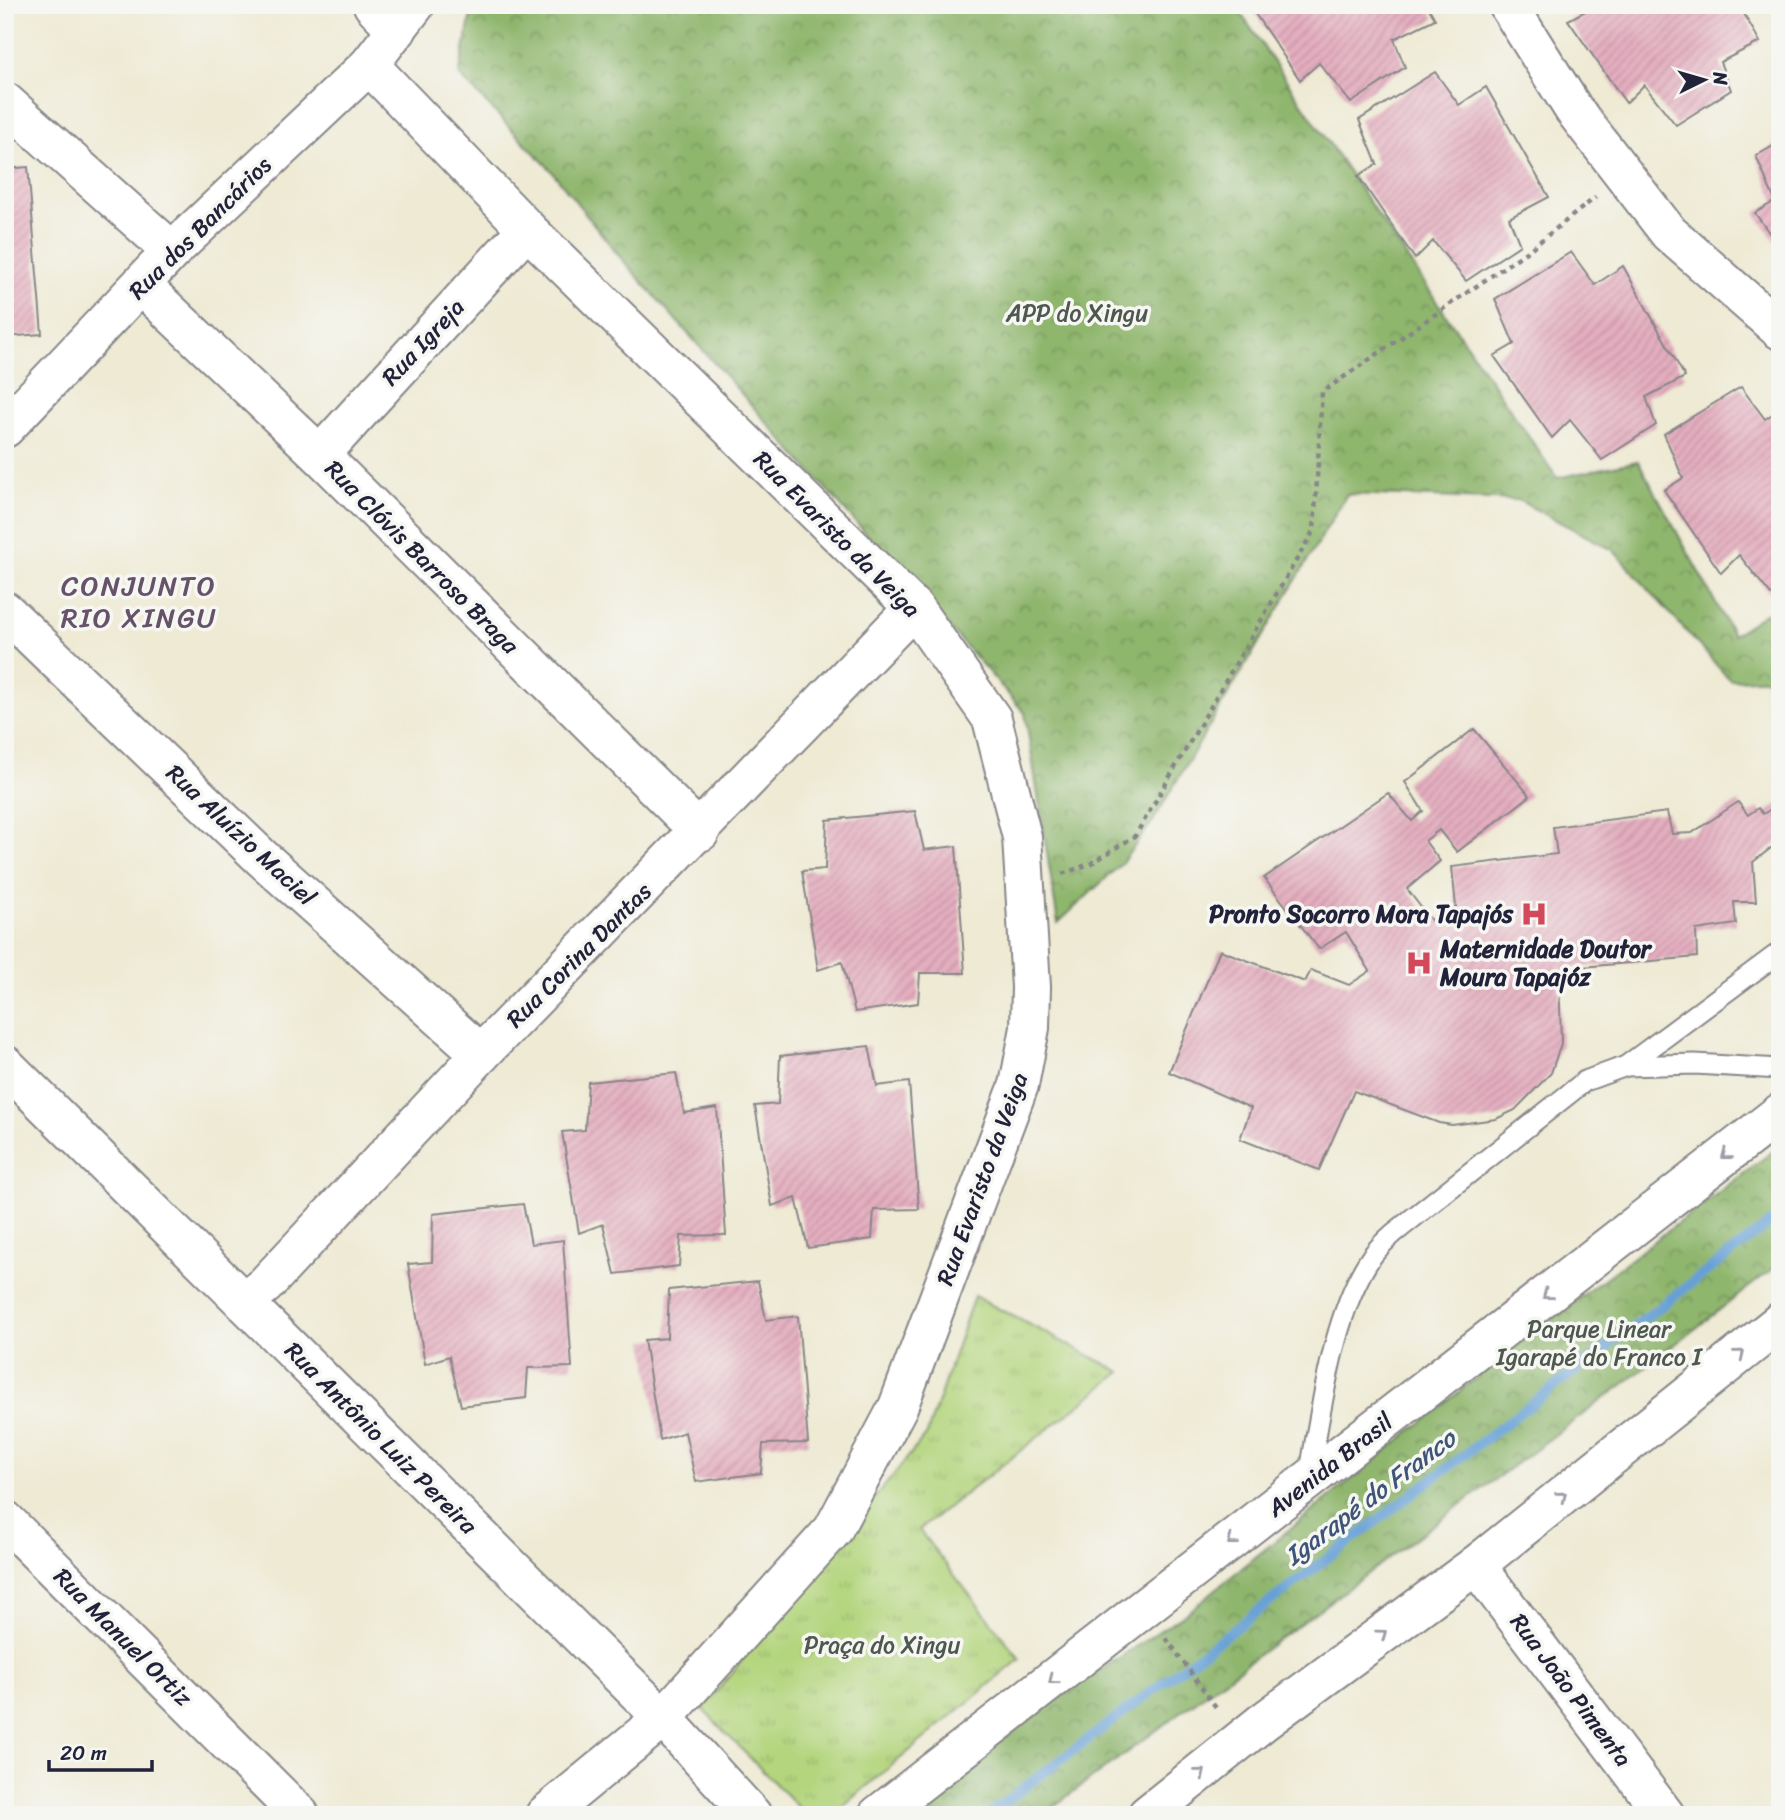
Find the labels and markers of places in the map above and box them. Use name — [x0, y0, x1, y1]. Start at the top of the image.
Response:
place label: Pronto Socorro Mora Tapajós — [1209, 893, 1514, 935]
hospital icon: Pronto Socorro Mora Tapajós — [1519, 899, 1549, 929]
place label: Maternidade Doutor Moura Tapajóz — [1439, 928, 1653, 998]
hospital icon: Maternidade Doutor Moura Tapajóz — [1404, 948, 1434, 978]

